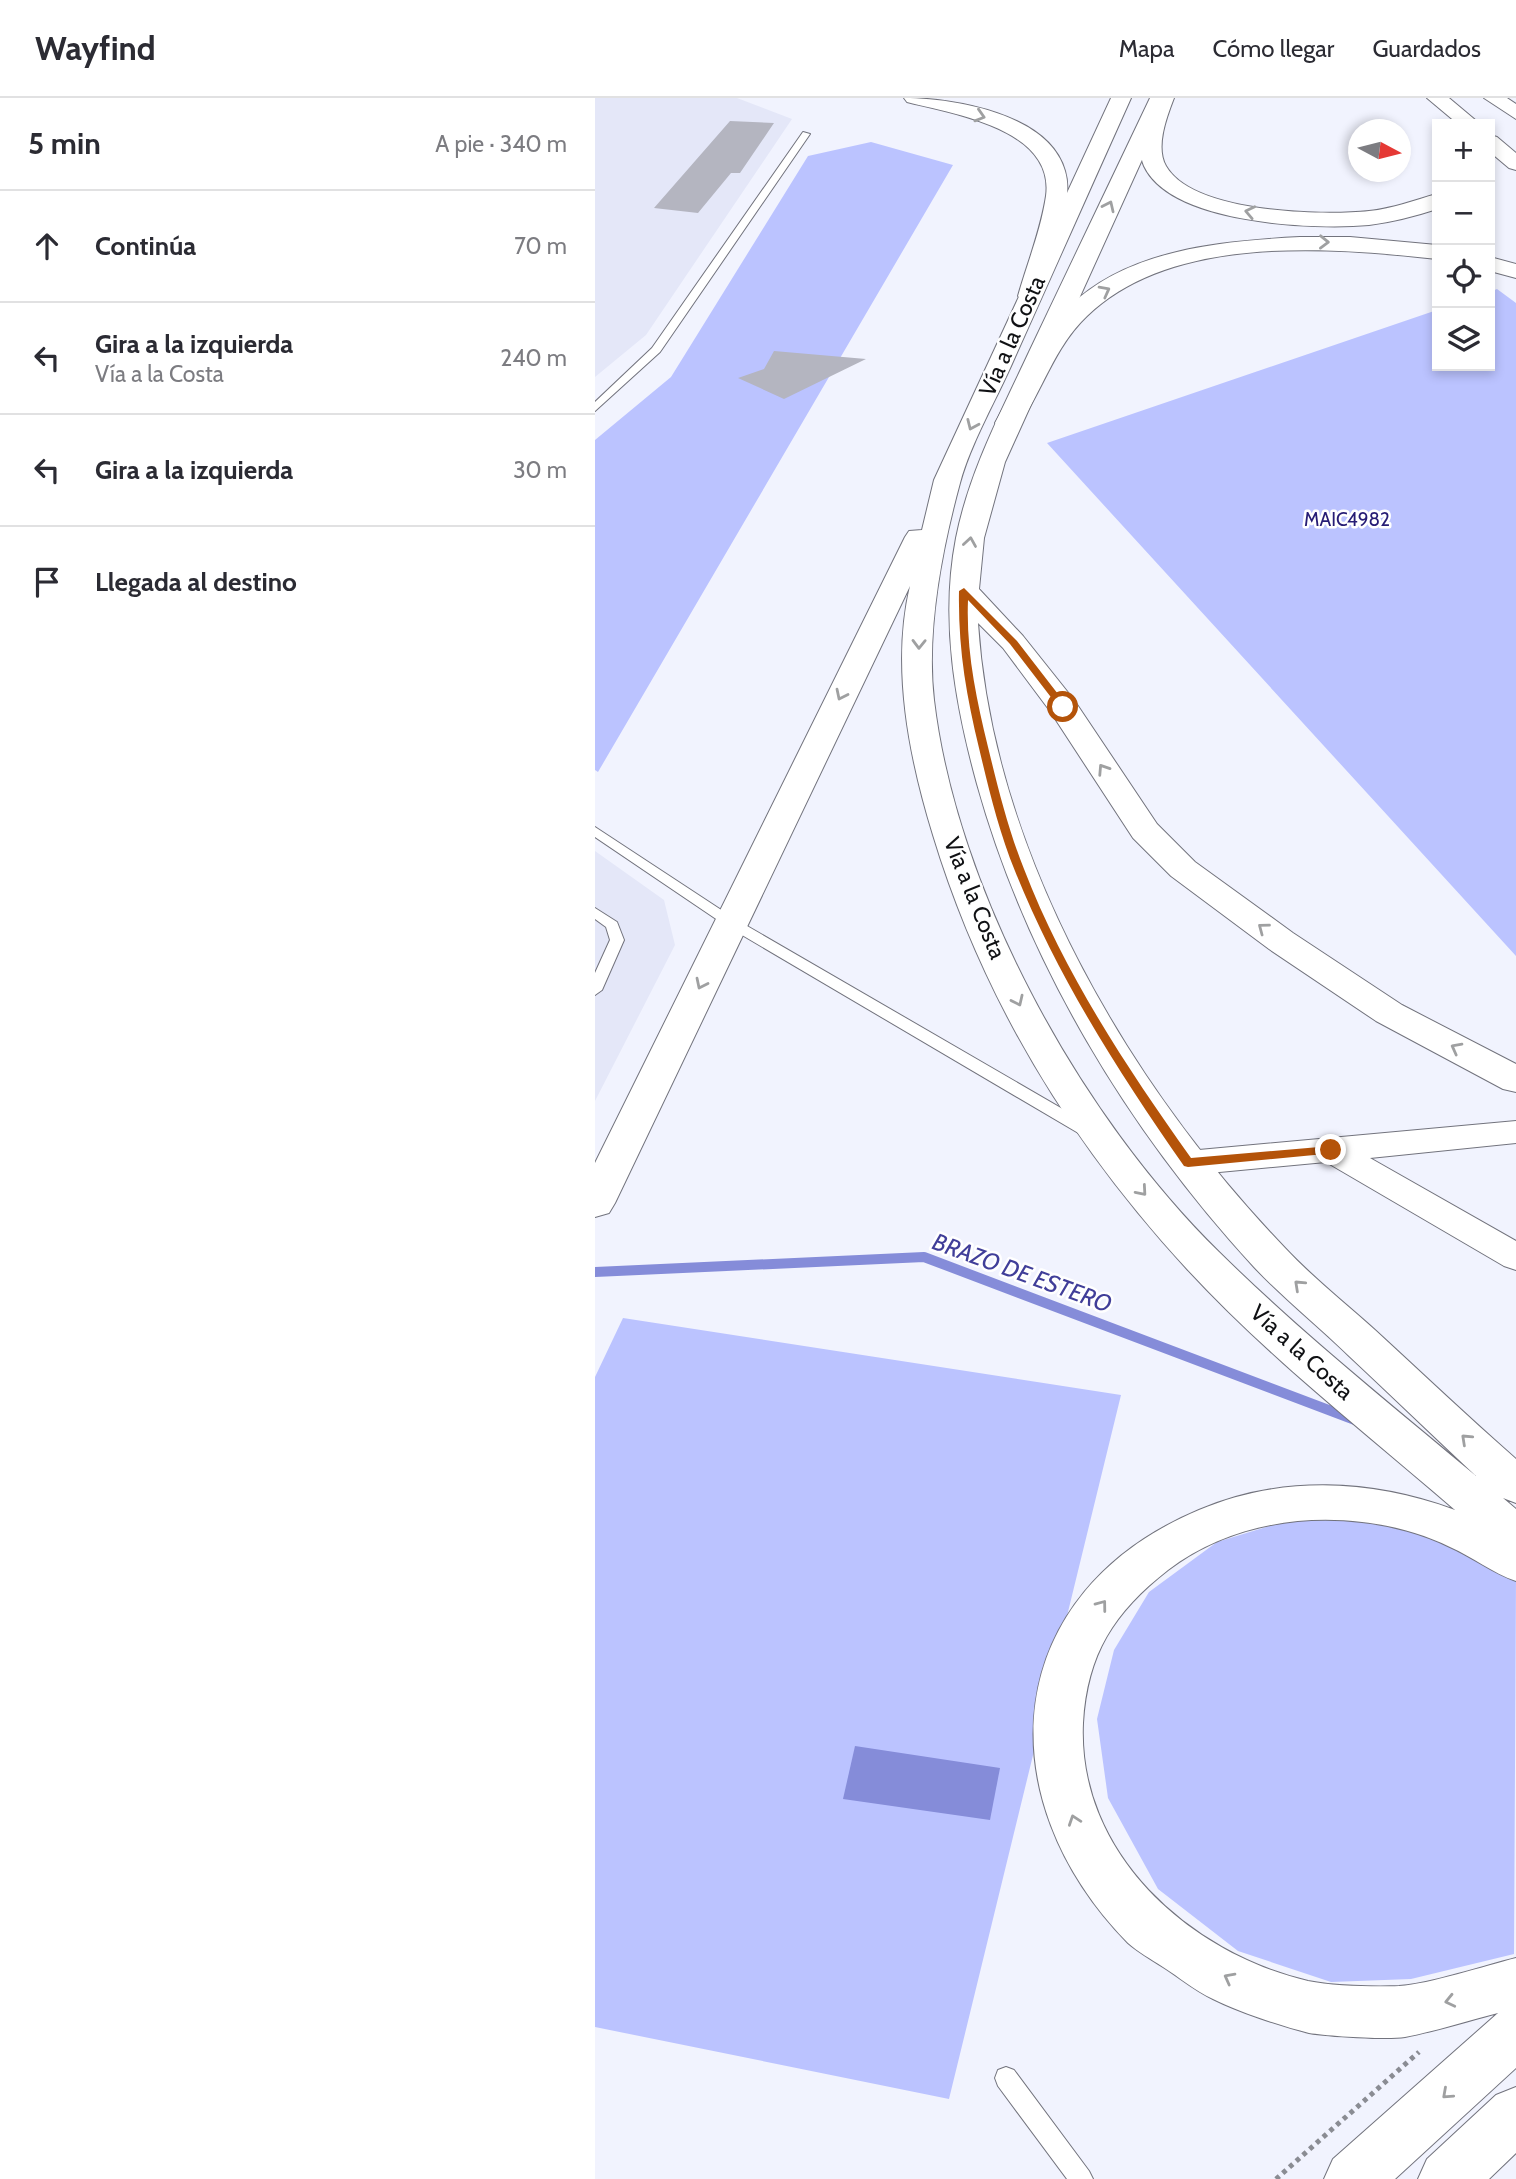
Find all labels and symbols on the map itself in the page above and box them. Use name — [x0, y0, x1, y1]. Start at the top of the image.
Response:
one-way arrow — [974, 108, 986, 123]
north arrow — [1348, 119, 1411, 182]
one-way arrow — [1101, 201, 1115, 213]
one-way arrow — [1244, 205, 1256, 220]
one-way arrow — [1320, 234, 1330, 250]
street label: Vía a la Costa — [973, 271, 1051, 401]
one-way arrow — [1098, 286, 1110, 299]
one-way arrow — [966, 418, 980, 430]
park label: MAIC4982 — [1304, 508, 1390, 531]
one-way arrow — [962, 536, 977, 547]
one-way arrow — [911, 640, 927, 650]
one-way arrow — [836, 688, 850, 700]
route start — [1047, 691, 1078, 722]
one-way arrow — [1099, 764, 1112, 777]
street label: Vía a la Costa — [938, 833, 1012, 963]
one-way arrow — [1258, 924, 1271, 936]
one-way arrow — [695, 977, 709, 989]
one-way arrow — [1010, 994, 1024, 1007]
one-way arrow — [1450, 1043, 1463, 1057]
route end — [1315, 1134, 1346, 1165]
one-way arrow — [1133, 1183, 1146, 1196]
water label: BRAZO DE ESTERO — [929, 1227, 1116, 1318]
one-way arrow — [1294, 1280, 1307, 1293]
street label: Vía a la Costa — [1245, 1298, 1359, 1406]
one-way arrow — [1461, 1435, 1474, 1448]
one-way arrow — [1093, 1600, 1106, 1612]
one-way arrow — [1068, 1814, 1082, 1826]
one-way arrow — [1224, 1973, 1236, 1987]
one-way arrow — [1444, 1993, 1456, 2007]
one-way arrow — [1442, 2086, 1455, 2098]

